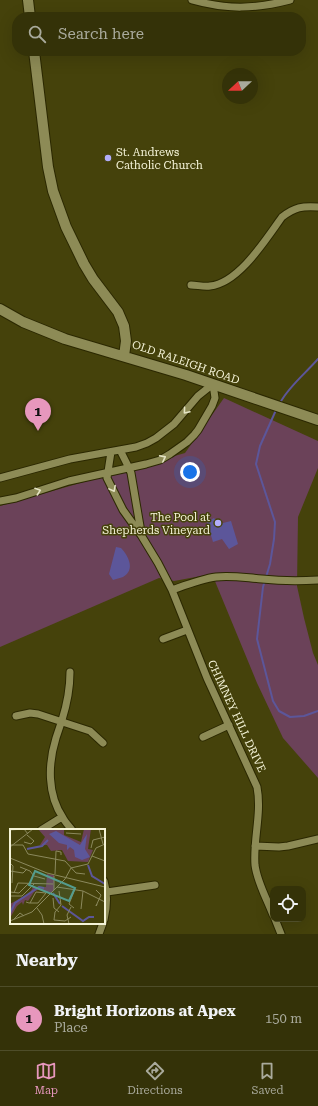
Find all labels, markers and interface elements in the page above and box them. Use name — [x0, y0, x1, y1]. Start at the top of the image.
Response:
search box — [12, 12, 306, 56]
icon: search — [26, 23, 48, 45]
text: Search here — [58, 25, 144, 43]
north arrow — [222, 68, 258, 104]
place label: St. Andrews Catholic Church — [116, 146, 203, 172]
marker: St. Andrews Catholic Church — [103, 153, 113, 163]
street label: OLD RALEIGH ROAD — [130, 338, 241, 387]
pin: 1 — [25, 398, 51, 431]
one-way arrow — [183, 406, 190, 413]
one-way arrow — [159, 455, 166, 463]
your location — [180, 462, 200, 482]
one-way arrow — [108, 485, 115, 492]
one-way arrow — [34, 487, 41, 496]
place label: The Pool at Shepherds Vineyard — [102, 511, 210, 537]
marker: The Pool at Shepherds Vineyard — [213, 518, 223, 528]
street label: CHIMNEY HILL DRIVE — [205, 658, 268, 774]
inset map — [10, 829, 105, 924]
map controls — [270, 886, 306, 922]
button: locate — [270, 886, 306, 922]
text: Nearby — [16, 950, 78, 970]
text: Bright Horizons at Apex — [54, 1002, 236, 1020]
text: 1 — [25, 1011, 33, 1026]
text: 150 m — [265, 1011, 302, 1026]
text: Place — [54, 1020, 88, 1035]
tab: Map — [35, 1060, 58, 1097]
tab: Directions — [127, 1060, 182, 1097]
tab: Saved — [252, 1060, 283, 1097]

